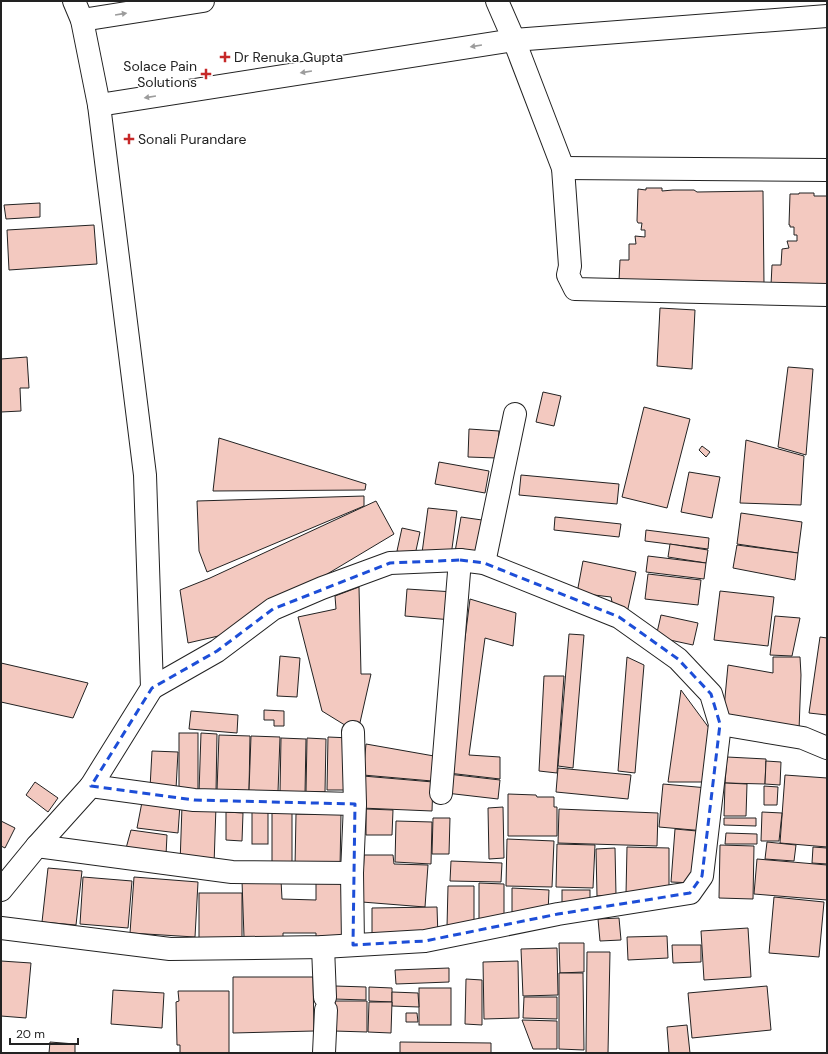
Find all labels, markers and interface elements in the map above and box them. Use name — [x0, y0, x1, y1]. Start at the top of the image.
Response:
one-way arrow — [115, 11, 127, 17]
one-way arrow — [469, 43, 482, 49]
place label: Dr Renuka Gupta — [234, 48, 343, 66]
marker: Dr Renuka Gupta — [219, 51, 231, 63]
place label: Solace Pain Solutions — [123, 57, 197, 91]
marker: Solace Pain Solutions — [200, 68, 212, 80]
one-way arrow — [300, 69, 312, 75]
one-way arrow — [143, 94, 156, 100]
place label: Sonali Purandare — [138, 130, 247, 148]
marker: Sonali Purandare — [123, 133, 135, 145]
scale bar — [10, 1020, 78, 1046]
text: 20 m — [16, 1026, 45, 1042]

